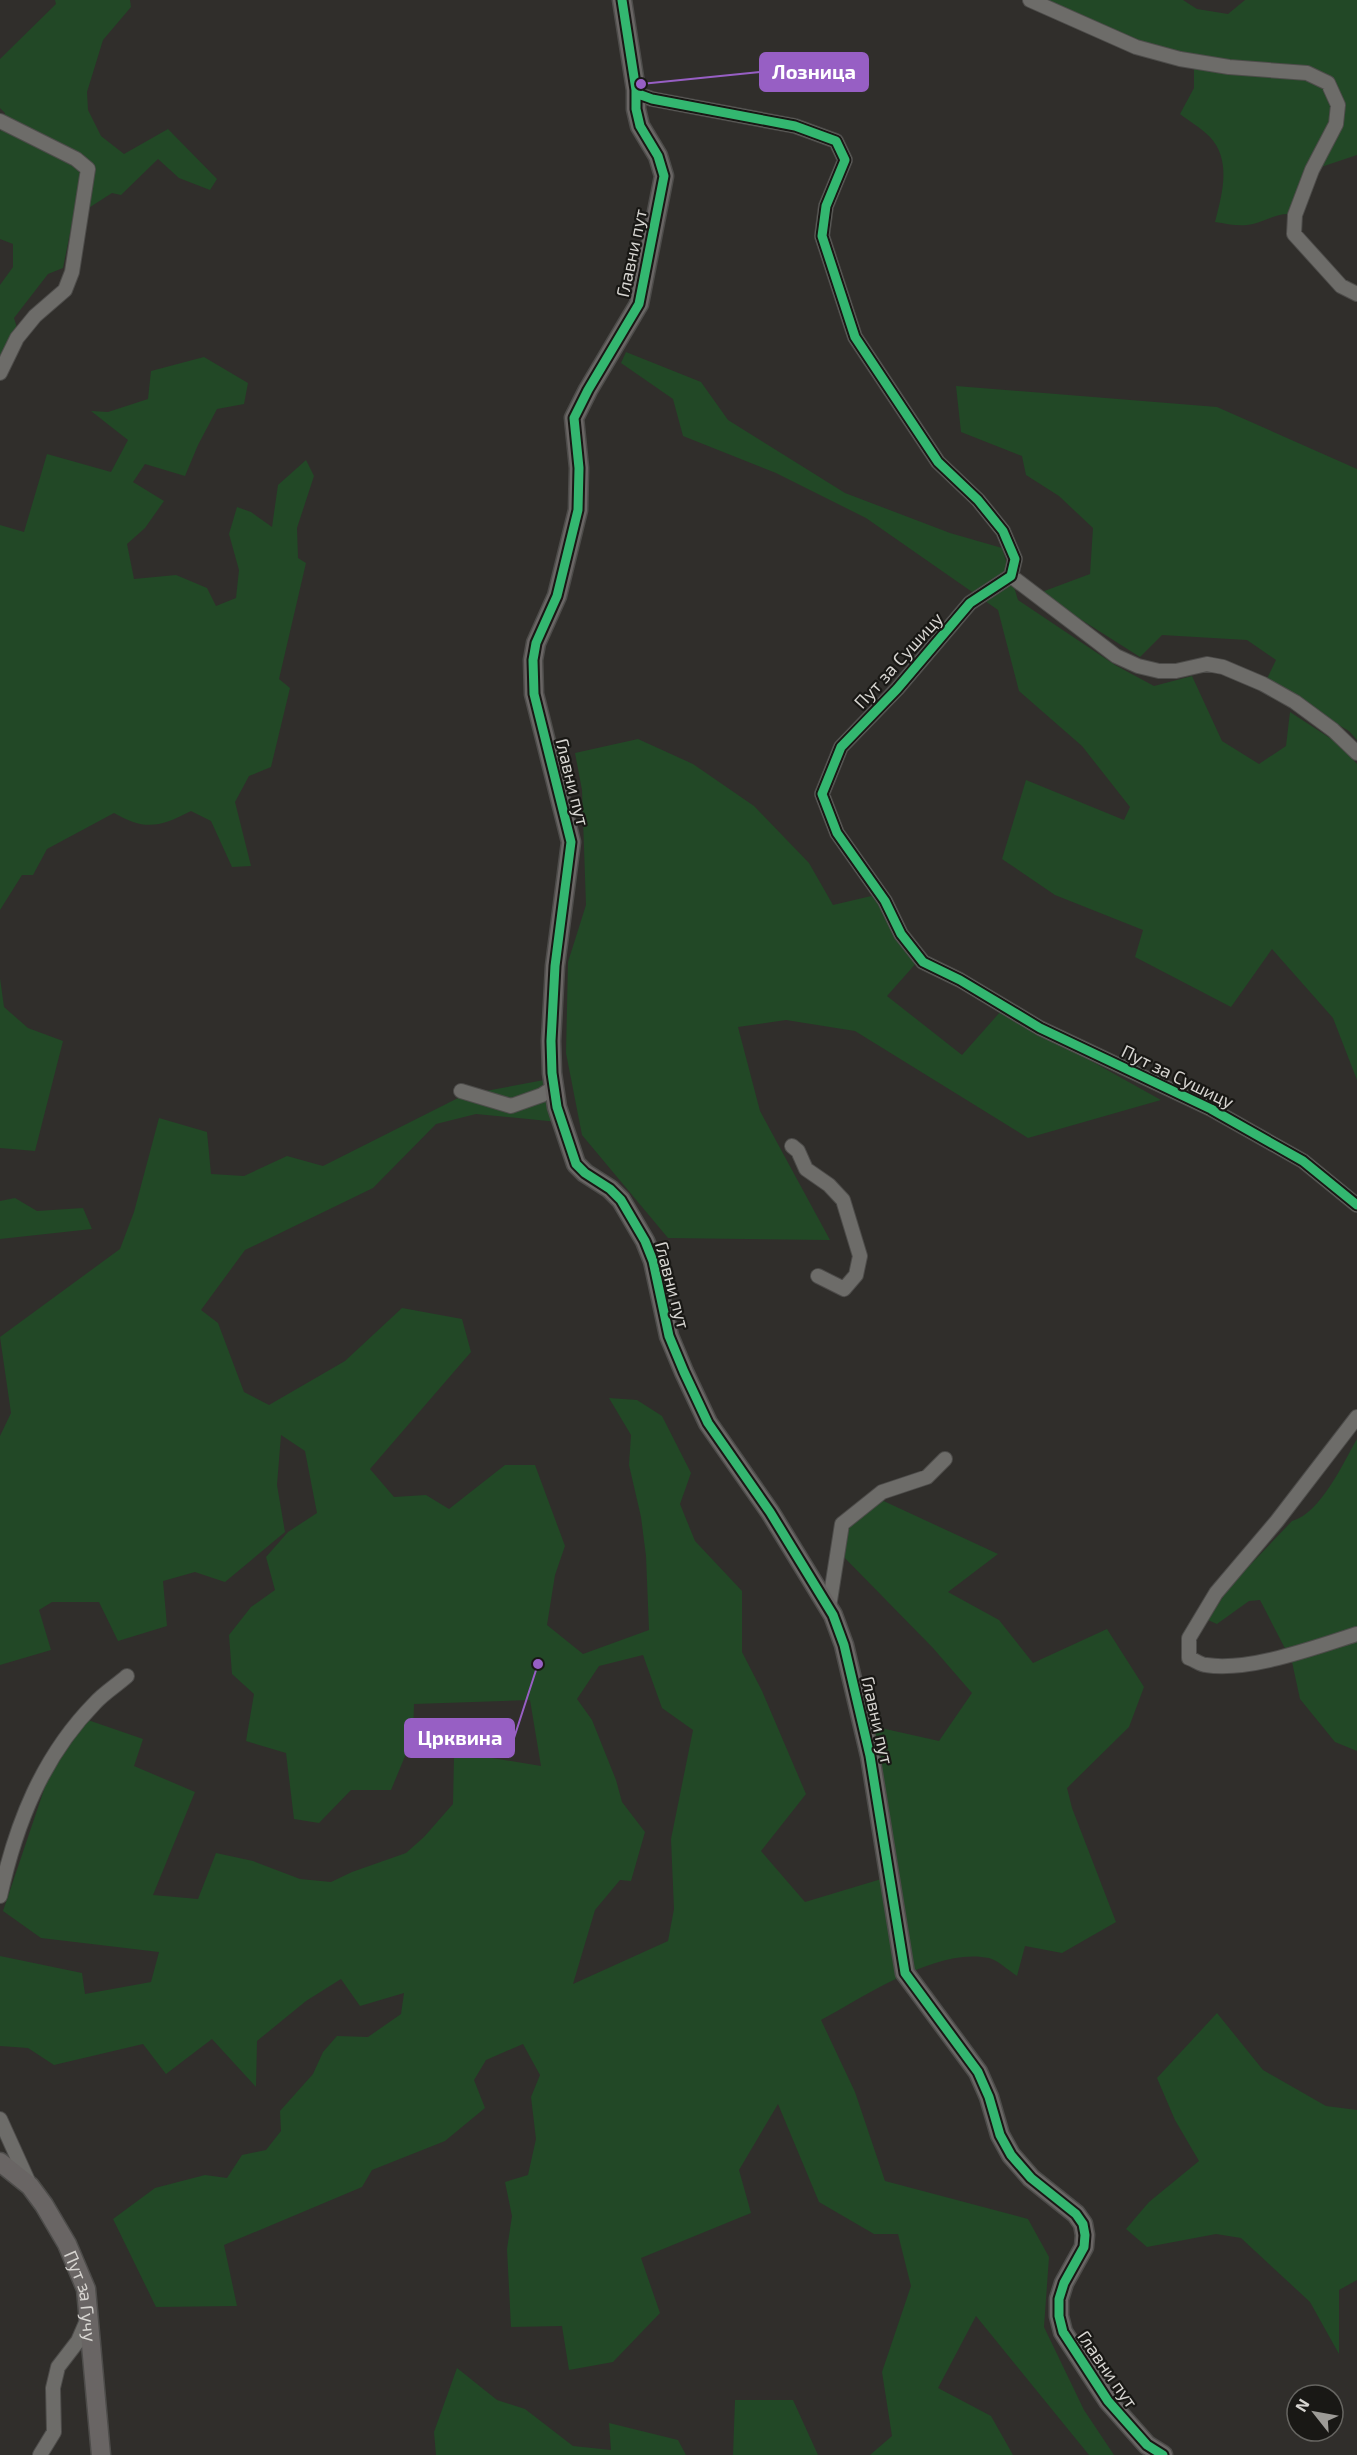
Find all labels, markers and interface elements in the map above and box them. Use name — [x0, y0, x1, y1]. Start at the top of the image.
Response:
callout: Лозница — [760, 53, 868, 91]
text: Лозница — [772, 59, 856, 83]
street label: Главни пут — [611, 207, 651, 299]
street label: Пут за Сушицу — [849, 607, 947, 713]
street label: Главни пут — [551, 736, 595, 828]
street label: Пут за Сушицу — [1118, 1039, 1238, 1113]
street label: Главни пут — [651, 1239, 695, 1331]
street label: Главни пут — [857, 1674, 899, 1766]
callout: Црквина — [405, 1719, 514, 1757]
text: Црквина — [418, 1725, 502, 1749]
street label: Пут за Гучу — [60, 2247, 102, 2343]
street label: Главни пут — [1073, 2326, 1143, 2412]
north arrow — [1285, 2383, 1345, 2443]
text: N — [1291, 2395, 1313, 2415]

